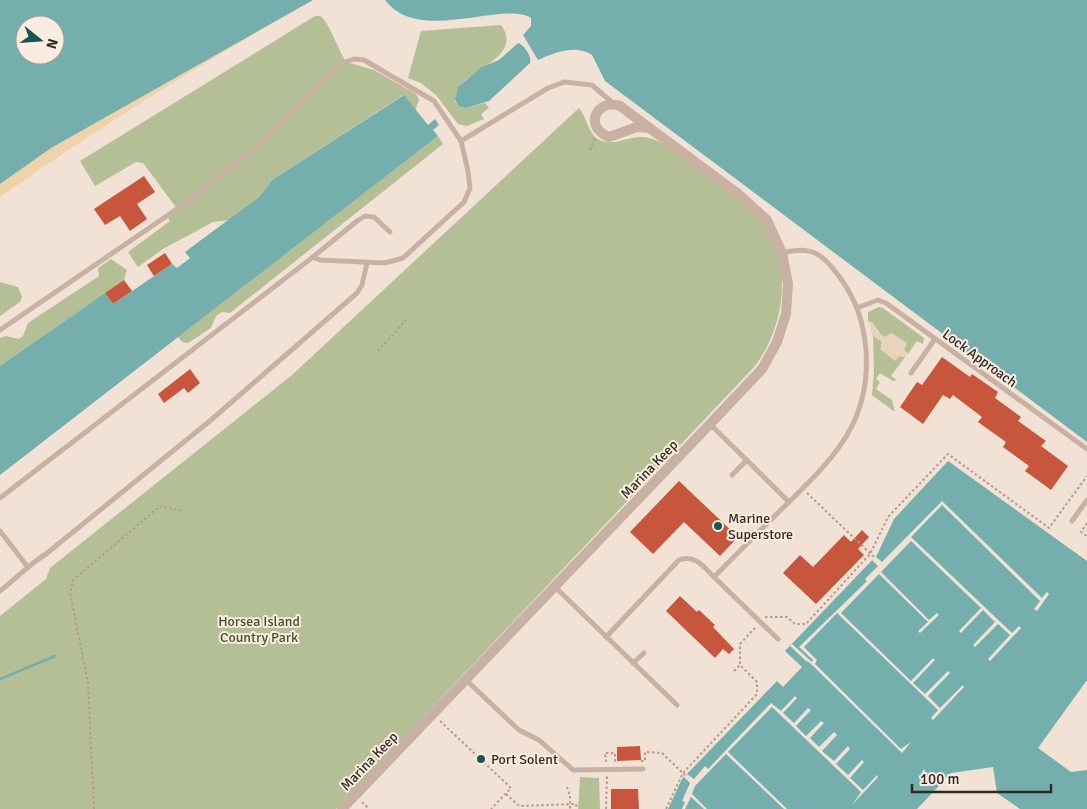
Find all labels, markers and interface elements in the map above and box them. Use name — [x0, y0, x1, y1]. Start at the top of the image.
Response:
north arrow — [15, 15, 65, 65]
text: N — [42, 37, 62, 51]
street label: Lock Approach — [939, 326, 1020, 391]
street label: Marina Keep — [617, 436, 682, 502]
place label: Marine Superstore — [728, 510, 793, 543]
marker: Marine Superstore — [712, 520, 724, 532]
park label: Horsea Island Country Park — [218, 613, 300, 646]
street label: Marina Keep — [337, 728, 402, 794]
place label: Port Solent — [491, 751, 558, 768]
marker: Port Solent — [475, 753, 487, 765]
scale bar — [912, 762, 1051, 794]
text: 100 m — [920, 770, 960, 788]

